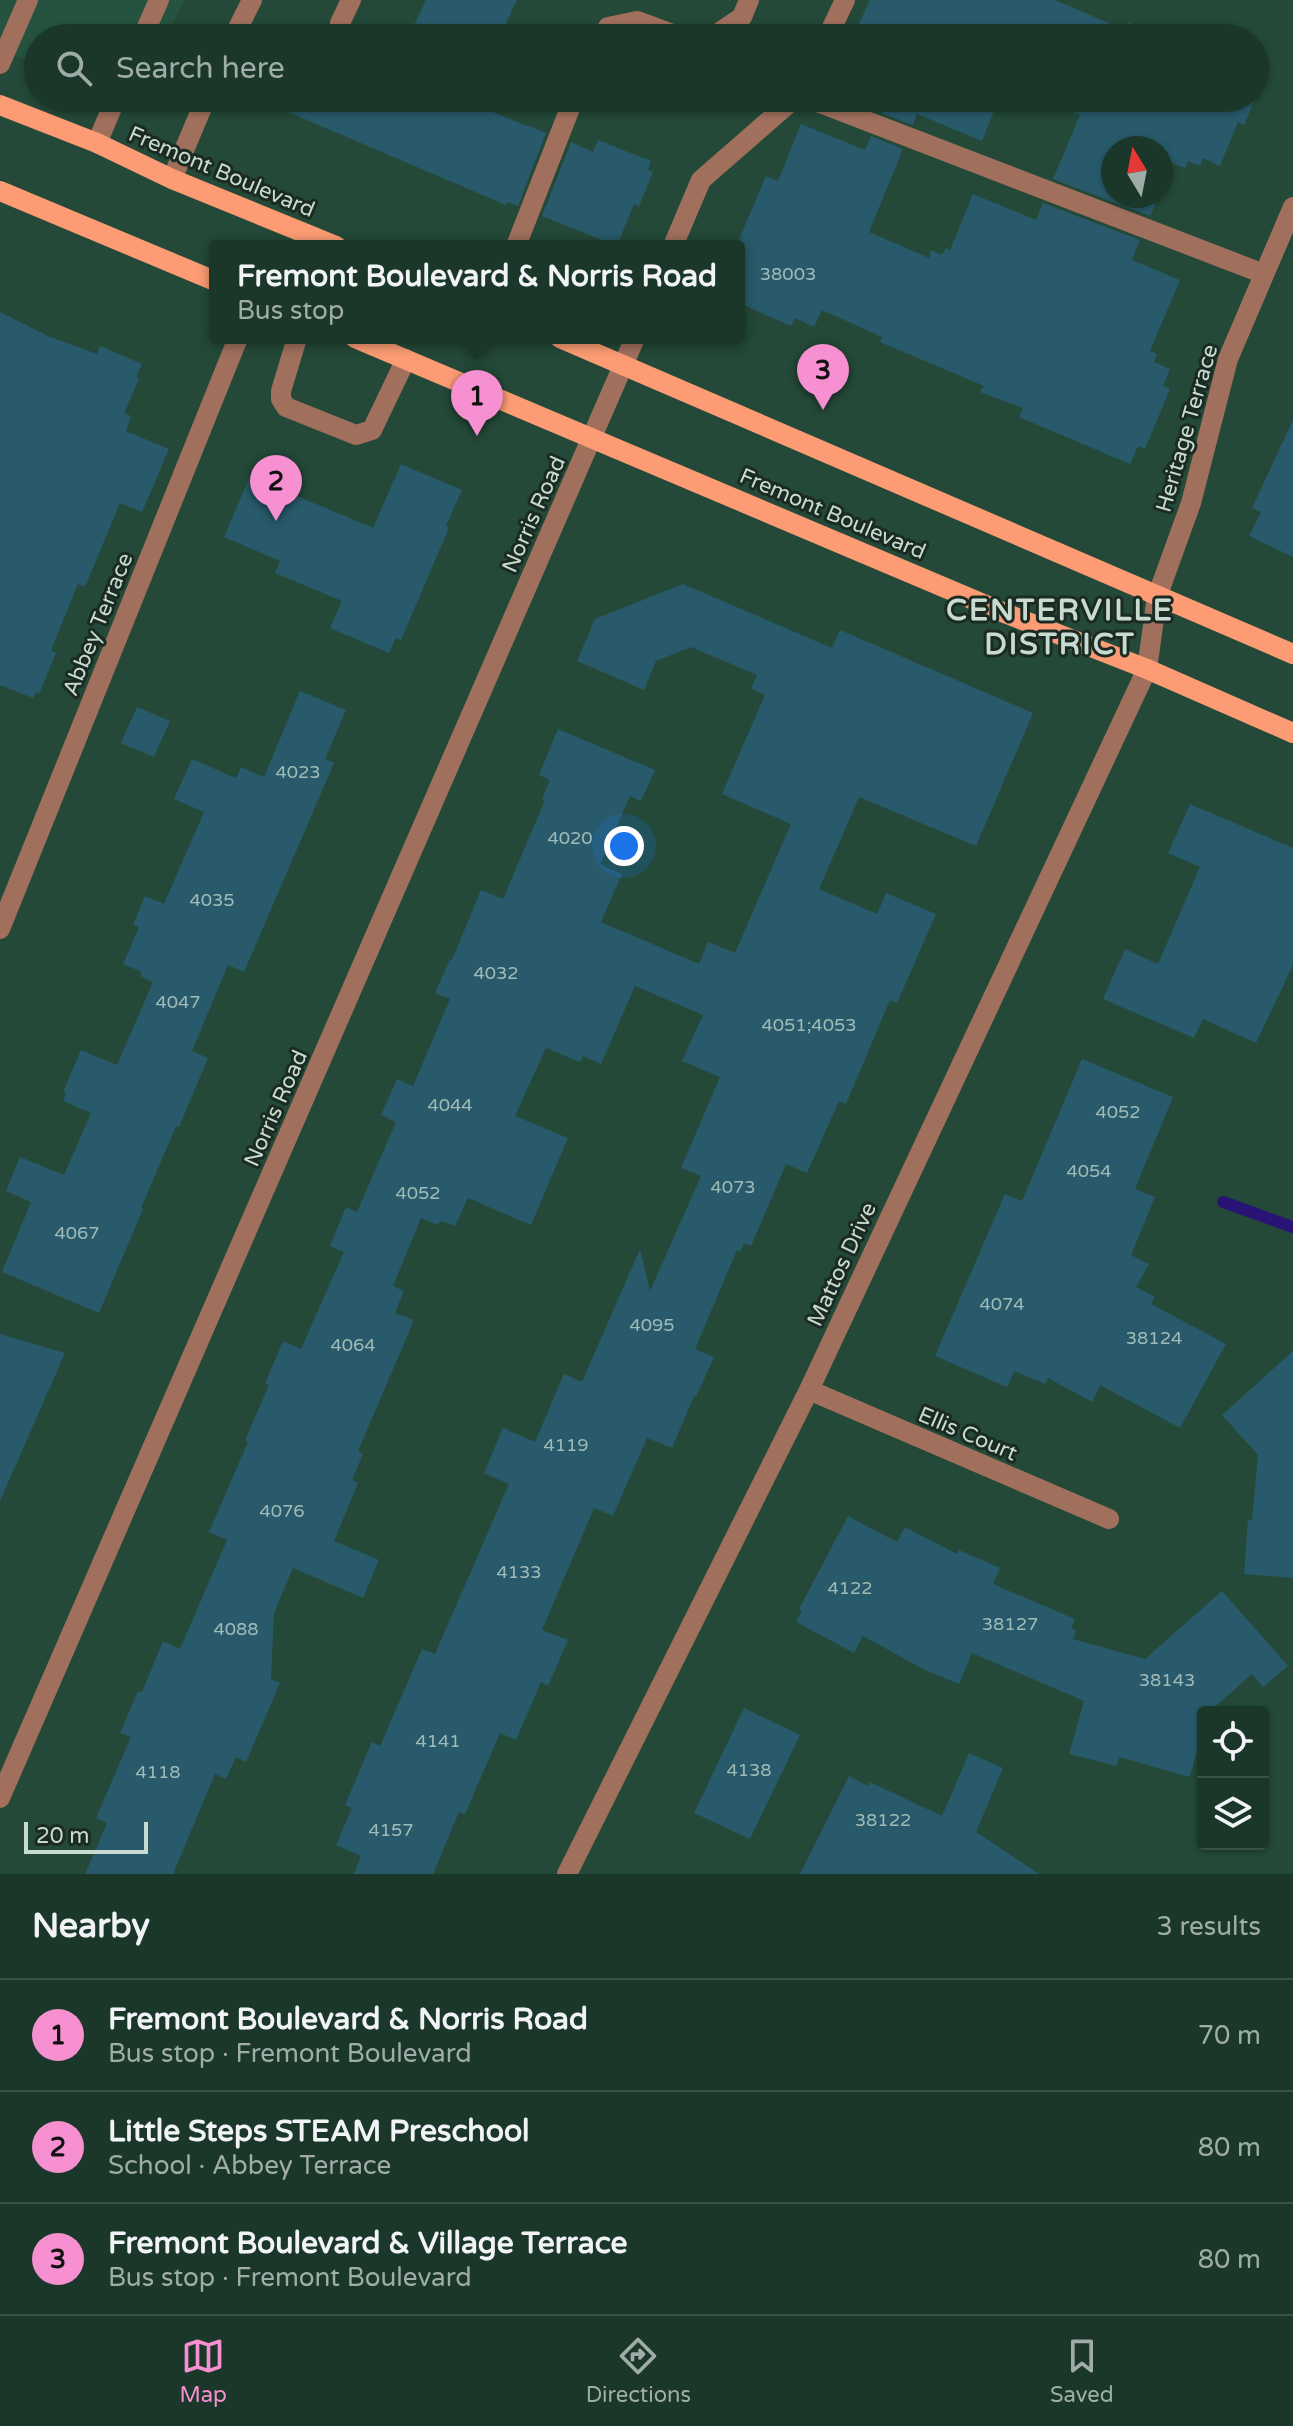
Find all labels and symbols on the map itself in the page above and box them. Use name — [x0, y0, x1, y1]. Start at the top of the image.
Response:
street label: Fremont Boulevard — [125, 121, 319, 223]
north arrow — [1101, 136, 1173, 208]
house number: 38003 — [760, 263, 816, 285]
street label: Heritage Terrace — [1151, 341, 1223, 515]
pin: 3 — [797, 344, 849, 410]
pin: 1 — [451, 370, 503, 436]
street label: Norris Road — [497, 452, 571, 577]
pin: 2 — [250, 455, 302, 521]
street label: Fremont Boulevard — [736, 463, 930, 565]
street label: Abbey Terrace — [57, 549, 138, 700]
district label: CENTERVILLE DISTRICT — [946, 592, 1174, 663]
house number: 4023 — [275, 761, 321, 783]
your location — [604, 826, 644, 866]
house number: 4020 — [547, 827, 593, 849]
house number: 4035 — [189, 889, 235, 911]
house number: 4032 — [473, 962, 519, 984]
house number: 4047 — [155, 991, 201, 1013]
house number: 4051;4053 — [761, 1014, 857, 1036]
street label: Norris Road — [239, 1046, 313, 1171]
house number: 4044 — [427, 1094, 473, 1116]
house number: 4052 — [1095, 1101, 1141, 1123]
house number: 4054 — [1066, 1160, 1112, 1182]
house number: 4073 — [710, 1176, 756, 1198]
house number: 4052 — [395, 1182, 441, 1204]
street label: Mattos Drive — [802, 1198, 882, 1331]
house number: 4067 — [54, 1222, 100, 1244]
house number: 4074 — [979, 1293, 1025, 1315]
house number: 4095 — [629, 1314, 675, 1336]
house number: 38124 — [1126, 1327, 1182, 1349]
house number: 4064 — [330, 1334, 376, 1356]
street label: Ellis Court — [914, 1401, 1021, 1466]
house number: 4119 — [543, 1434, 589, 1456]
house number: 4076 — [259, 1500, 305, 1522]
house number: 4133 — [496, 1561, 542, 1583]
house number: 4122 — [827, 1577, 873, 1599]
house number: 38127 — [982, 1613, 1038, 1635]
house number: 4088 — [213, 1618, 259, 1640]
house number: 38143 — [1139, 1669, 1195, 1691]
house number: 4141 — [415, 1730, 461, 1752]
house number: 4138 — [726, 1759, 772, 1781]
house number: 4118 — [135, 1761, 181, 1783]
house number: 38122 — [855, 1809, 911, 1831]
scale bar — [24, 1818, 148, 1854]
house number: 4157 — [368, 1819, 414, 1841]

